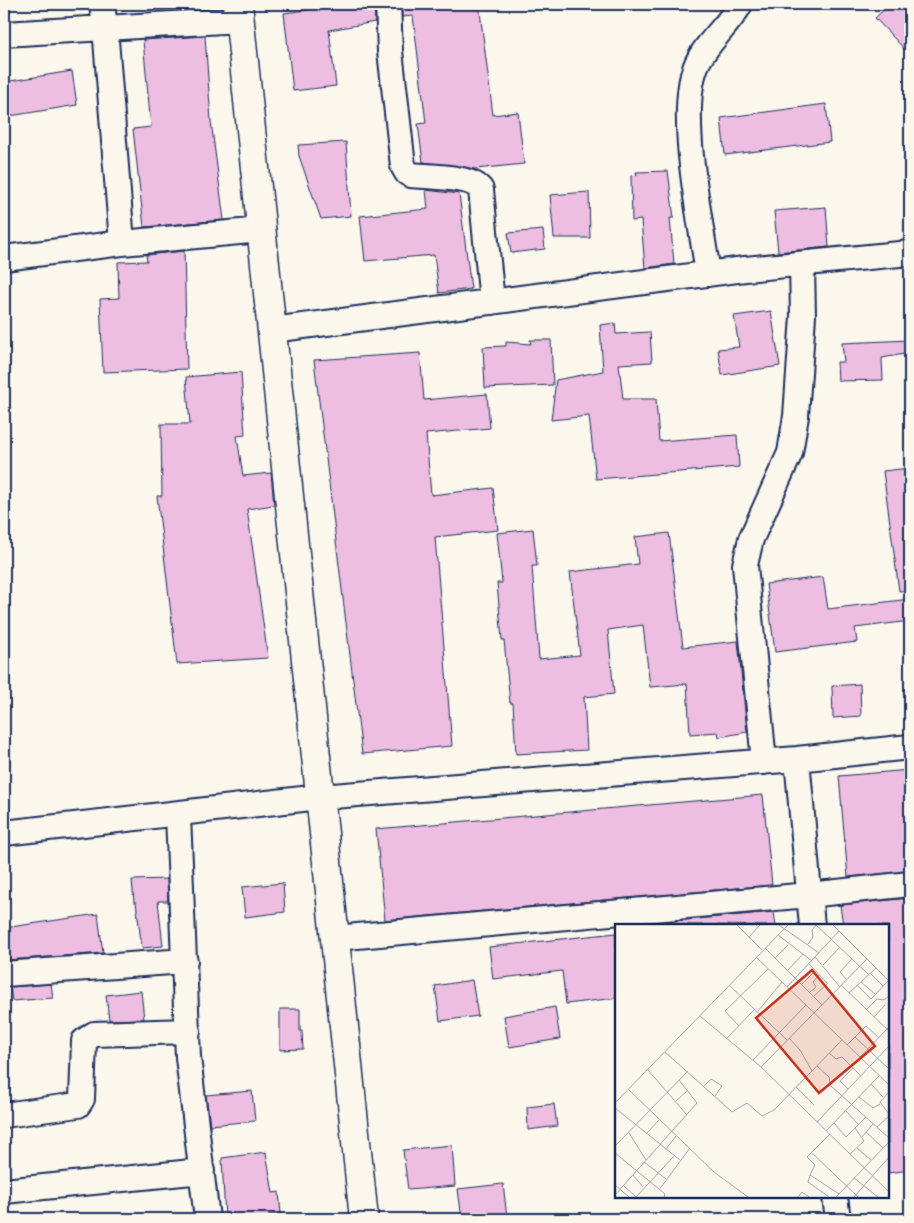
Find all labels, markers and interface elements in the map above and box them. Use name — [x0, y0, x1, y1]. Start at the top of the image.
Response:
inset map — [615, 924, 889, 1198]

